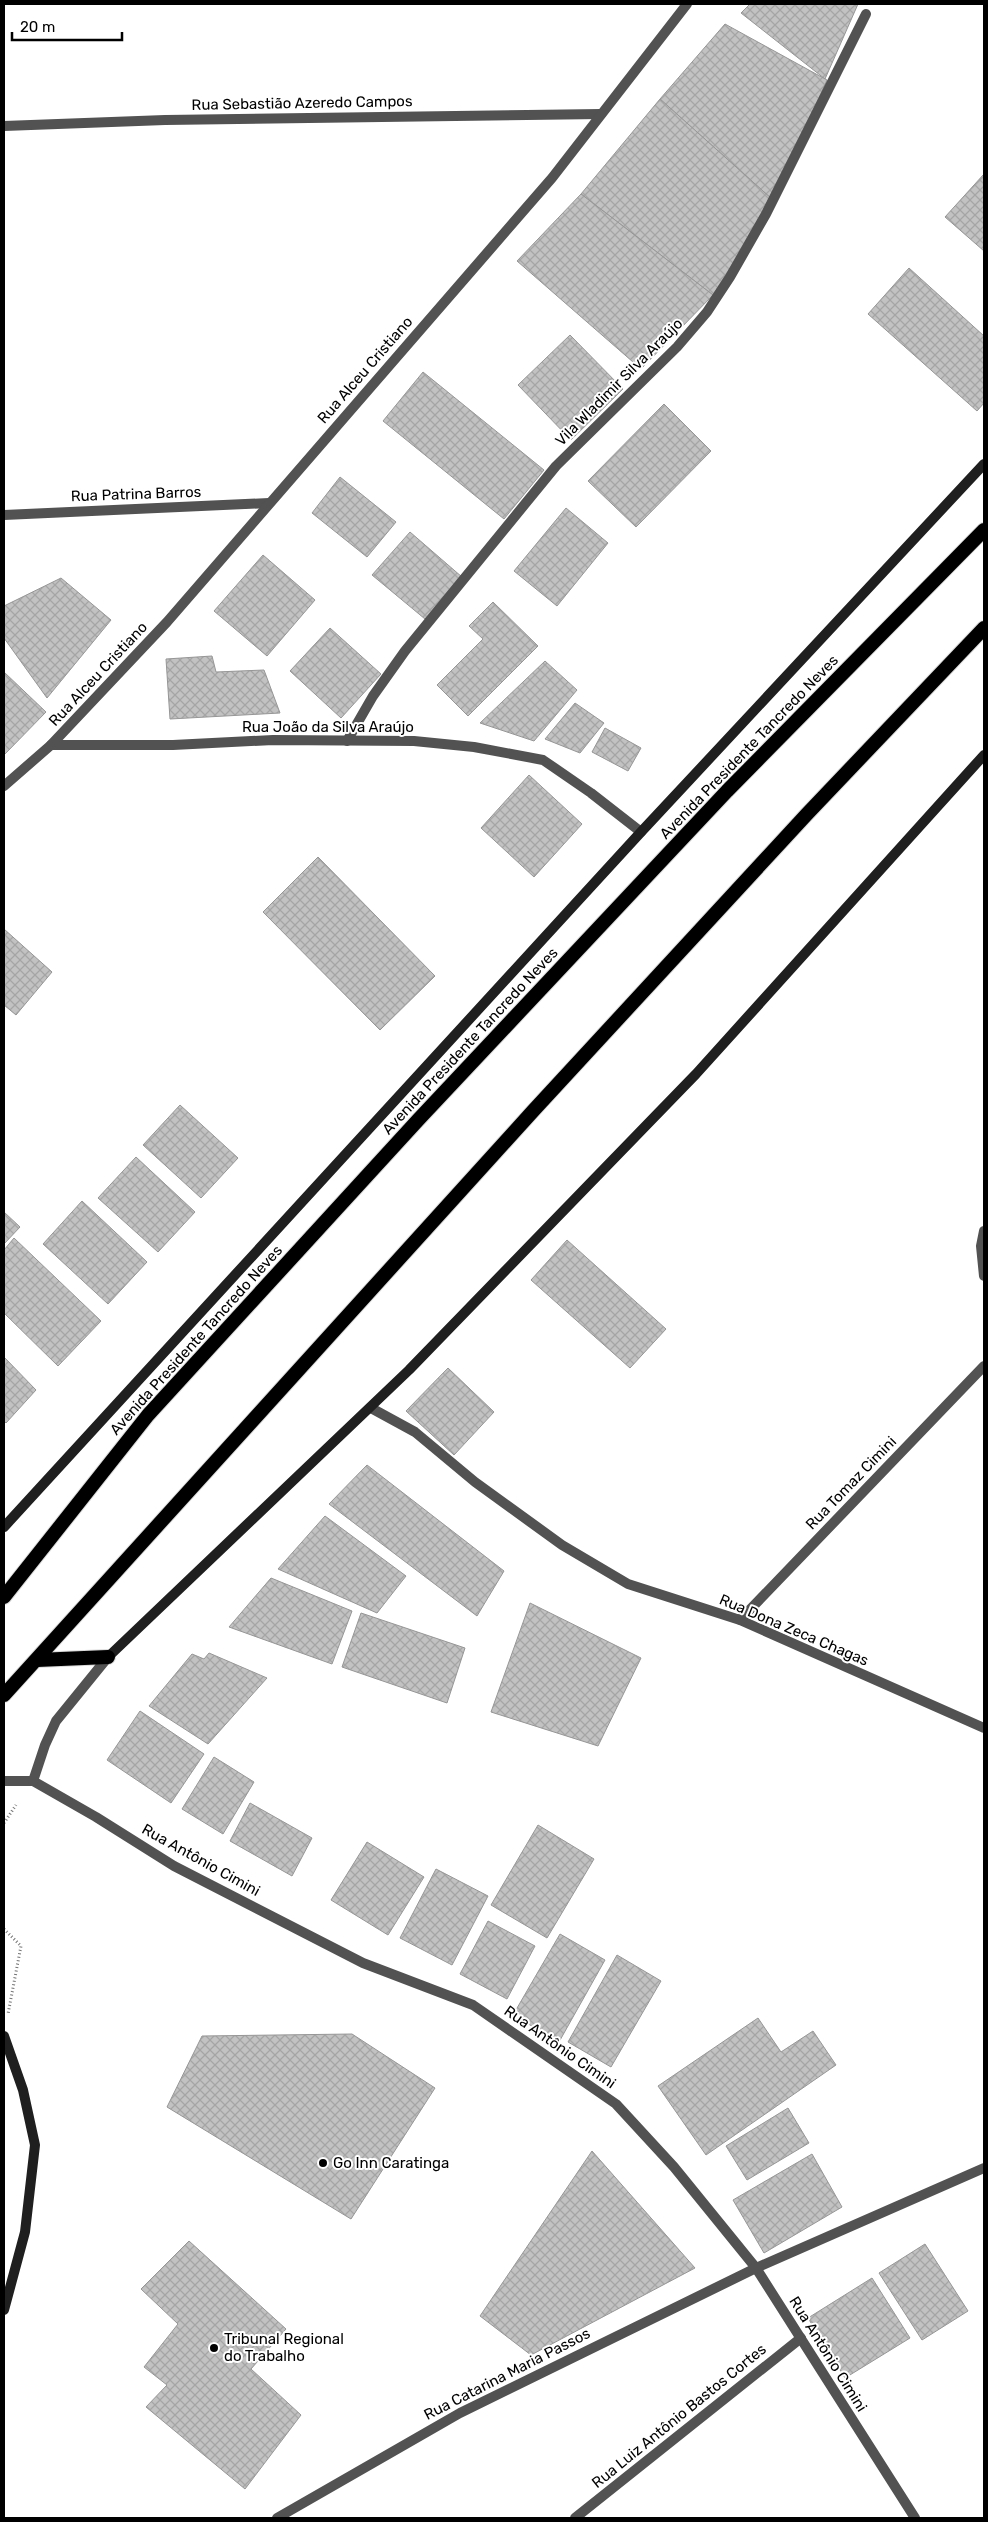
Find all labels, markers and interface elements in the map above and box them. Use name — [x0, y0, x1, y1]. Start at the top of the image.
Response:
scale bar — [12, 10, 122, 42]
text: 20 m — [20, 18, 55, 36]
street label: Rua Sebastião Azeredo Campos — [191, 92, 413, 114]
street label: Rua Alceu Cristiano — [314, 313, 416, 427]
street label: Vila Wladimir Silva Araújo — [552, 315, 686, 449]
street label: Rua Patrina Barros — [70, 483, 202, 505]
street label: Rua Alceu Cristiano — [45, 618, 151, 730]
street label: Avenida Presidente Tancredo Neves — [656, 651, 842, 843]
street label: Rua João da Silva Araújo — [242, 718, 414, 736]
street label: Avenida Presidente Tancredo Neves — [378, 944, 562, 1138]
street label: Avenida Presidente Tancredo Neves — [106, 1241, 286, 1439]
street label: Rua Tomaz Cimini — [802, 1433, 900, 1533]
street label: Rua Dona Zeca Chagas — [717, 1590, 872, 1670]
street label: Rua Antônio Cimini — [139, 1820, 263, 1900]
street label: Rua Antônio Cimini — [501, 2002, 619, 2092]
place label: Go Inn Caratinga — [333, 2154, 449, 2172]
marker: Go Inn Caratinga — [317, 2157, 329, 2169]
street label: Rua Antônio Cimini — [785, 2293, 871, 2415]
street label: Rua Catarina Maria Passos — [421, 2324, 594, 2424]
place label: Tribunal Regional do Trabalho — [224, 2330, 344, 2365]
street label: Rua Luiz Antônio Bastos Cortes — [588, 2340, 770, 2492]
marker: Tribunal Regional do Trabalho — [208, 2342, 220, 2354]

